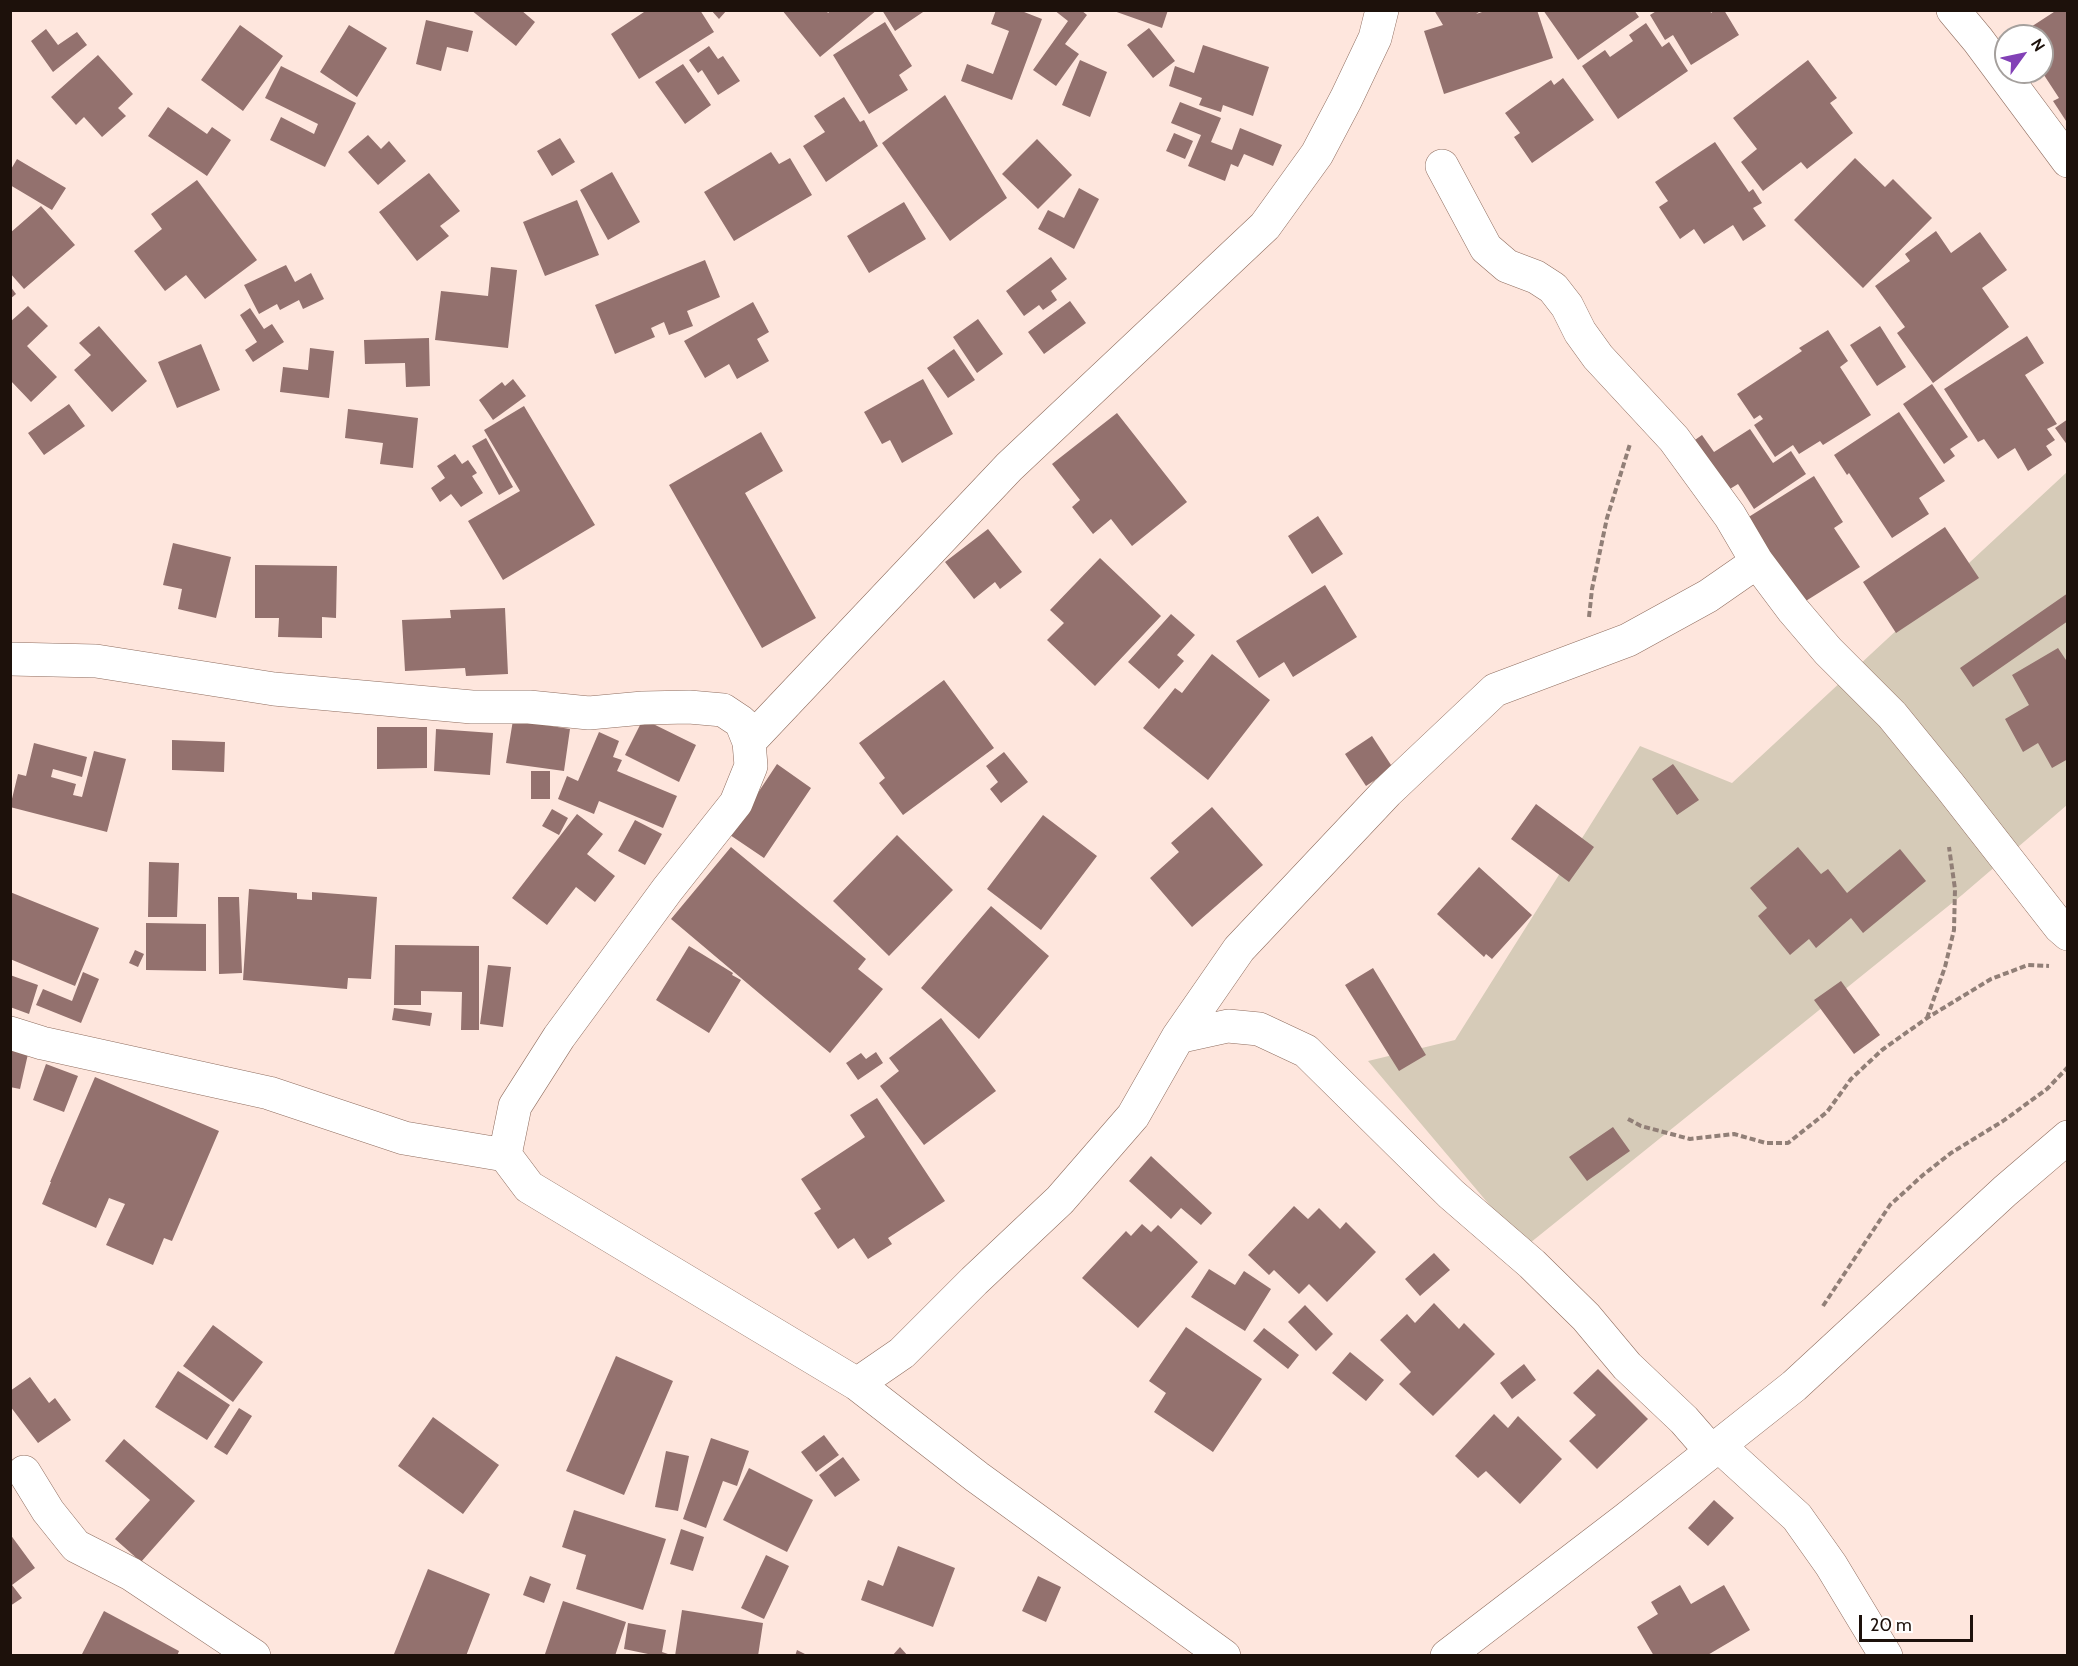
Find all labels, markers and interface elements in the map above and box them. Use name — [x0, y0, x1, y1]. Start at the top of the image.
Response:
north arrow — [1994, 24, 2054, 84]
text: N — [2027, 35, 2049, 55]
scale bar — [1862, 1603, 1976, 1641]
text: 20 m — [1870, 1614, 1912, 1636]

